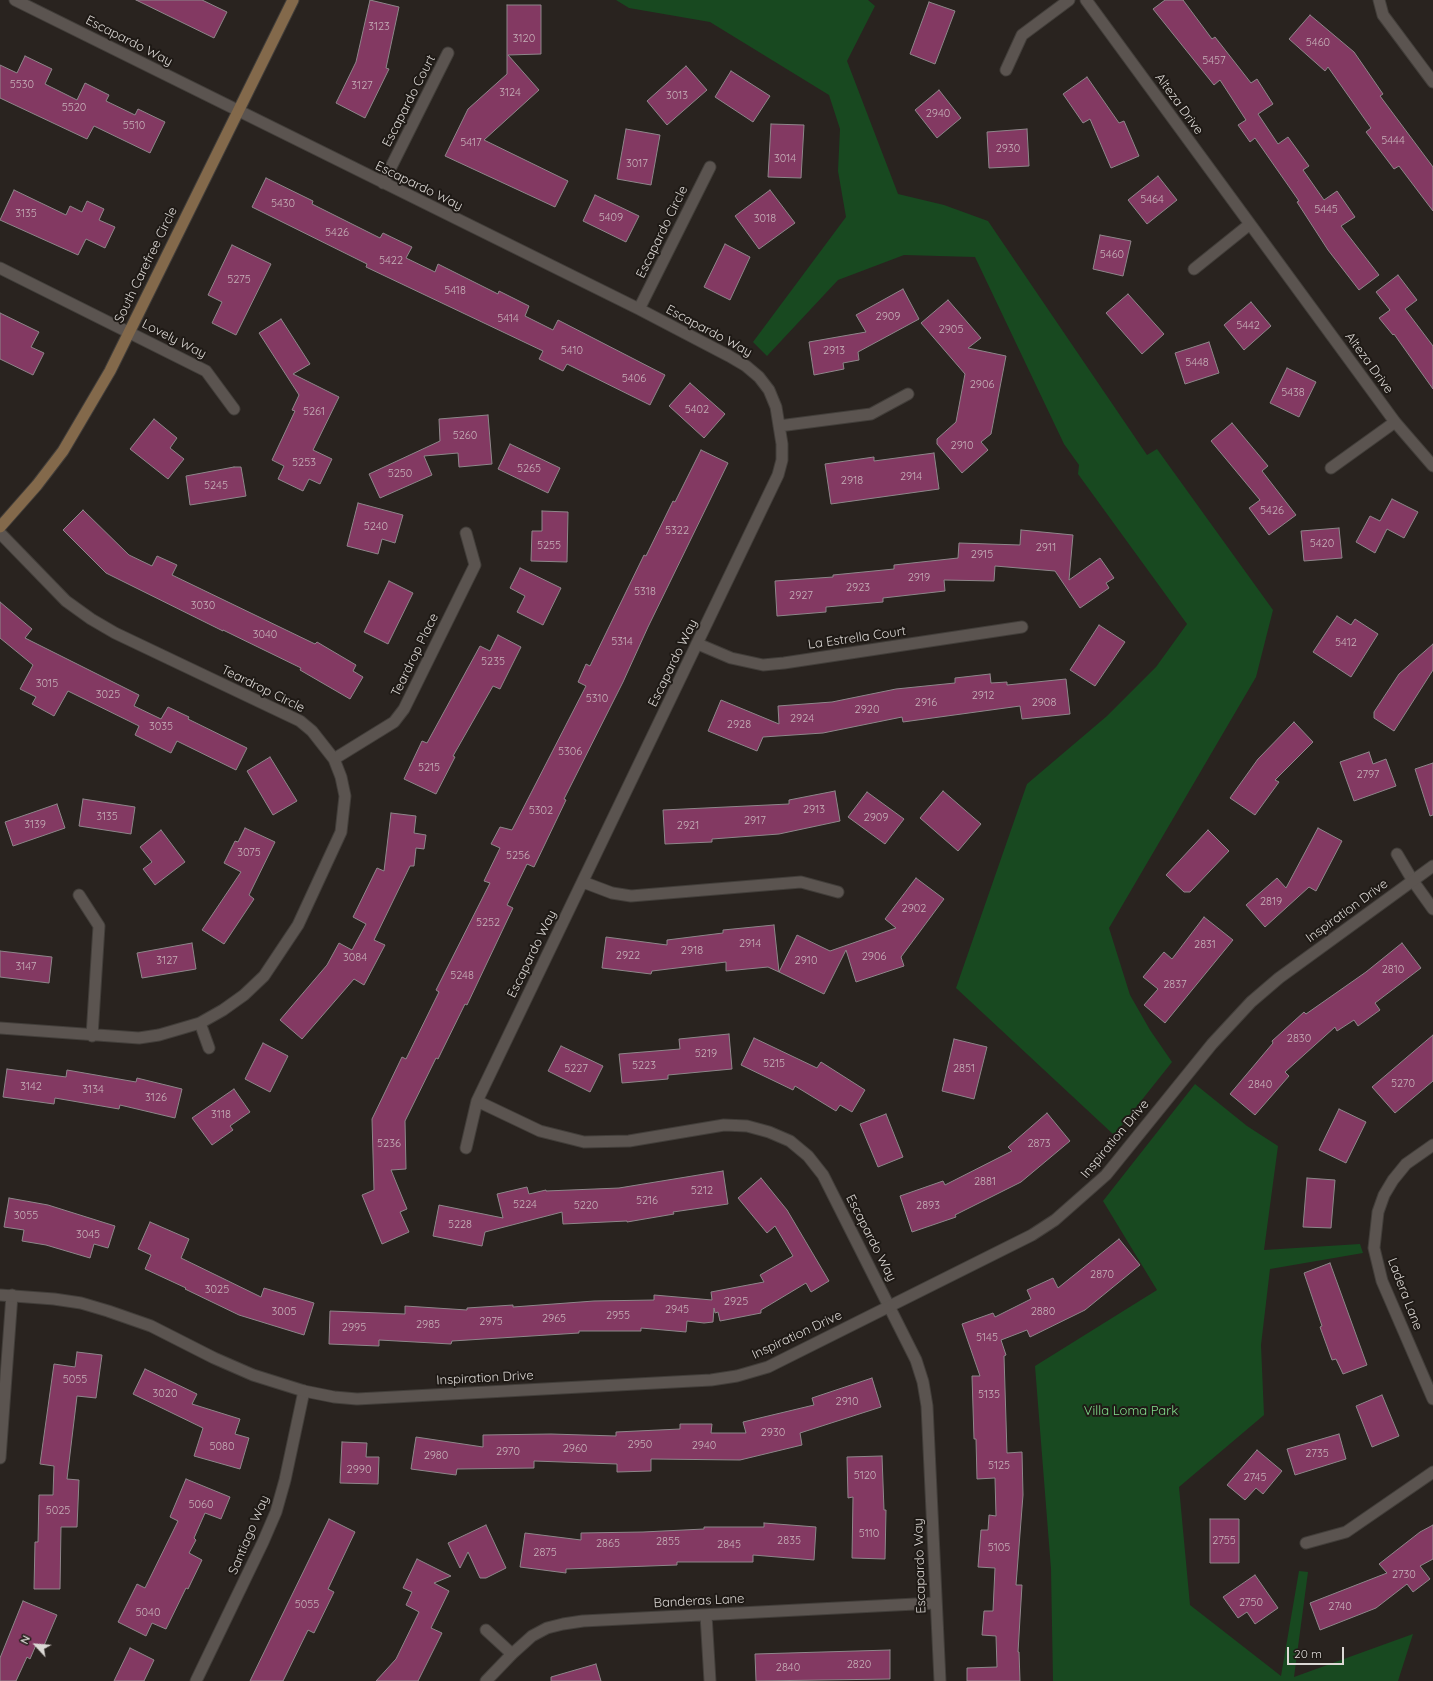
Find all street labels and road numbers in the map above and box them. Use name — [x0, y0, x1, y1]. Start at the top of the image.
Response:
street label: Escapardo Way — [83, 12, 175, 70]
street label: Escapardo Court — [379, 52, 439, 150]
street label: Alteza Drive — [1152, 70, 1206, 138]
street label: Escapardo Way — [373, 158, 465, 214]
street label: Escapardo Circle — [633, 183, 691, 281]
street label: South Carefree Circle — [111, 205, 181, 325]
street label: Escapardo Way — [663, 302, 755, 360]
street label: Lovely Way — [139, 316, 209, 362]
street label: Alteza Drive — [1342, 329, 1396, 397]
street label: Teardrop Place — [388, 611, 442, 699]
street label: Escapardo Way — [645, 617, 701, 709]
street label: La Estrella Court — [807, 623, 907, 653]
street label: Teardrop Circle — [219, 662, 307, 716]
street label: Inspiration Drive — [1303, 876, 1391, 946]
street label: Escapardo Way — [504, 908, 560, 1000]
street label: Inspiration Drive — [1078, 1097, 1152, 1181]
street label: Escapardo Way — [842, 1192, 900, 1284]
street label: Ladera Lane — [1384, 1256, 1426, 1332]
street label: Inspiration Drive — [749, 1307, 845, 1363]
street label: Inspiration Drive — [436, 1368, 534, 1388]
street label: Santiago Way — [225, 1493, 273, 1577]
street label: Escapardo Way — [911, 1518, 929, 1614]
street label: Banderas Lane — [653, 1591, 745, 1611]

